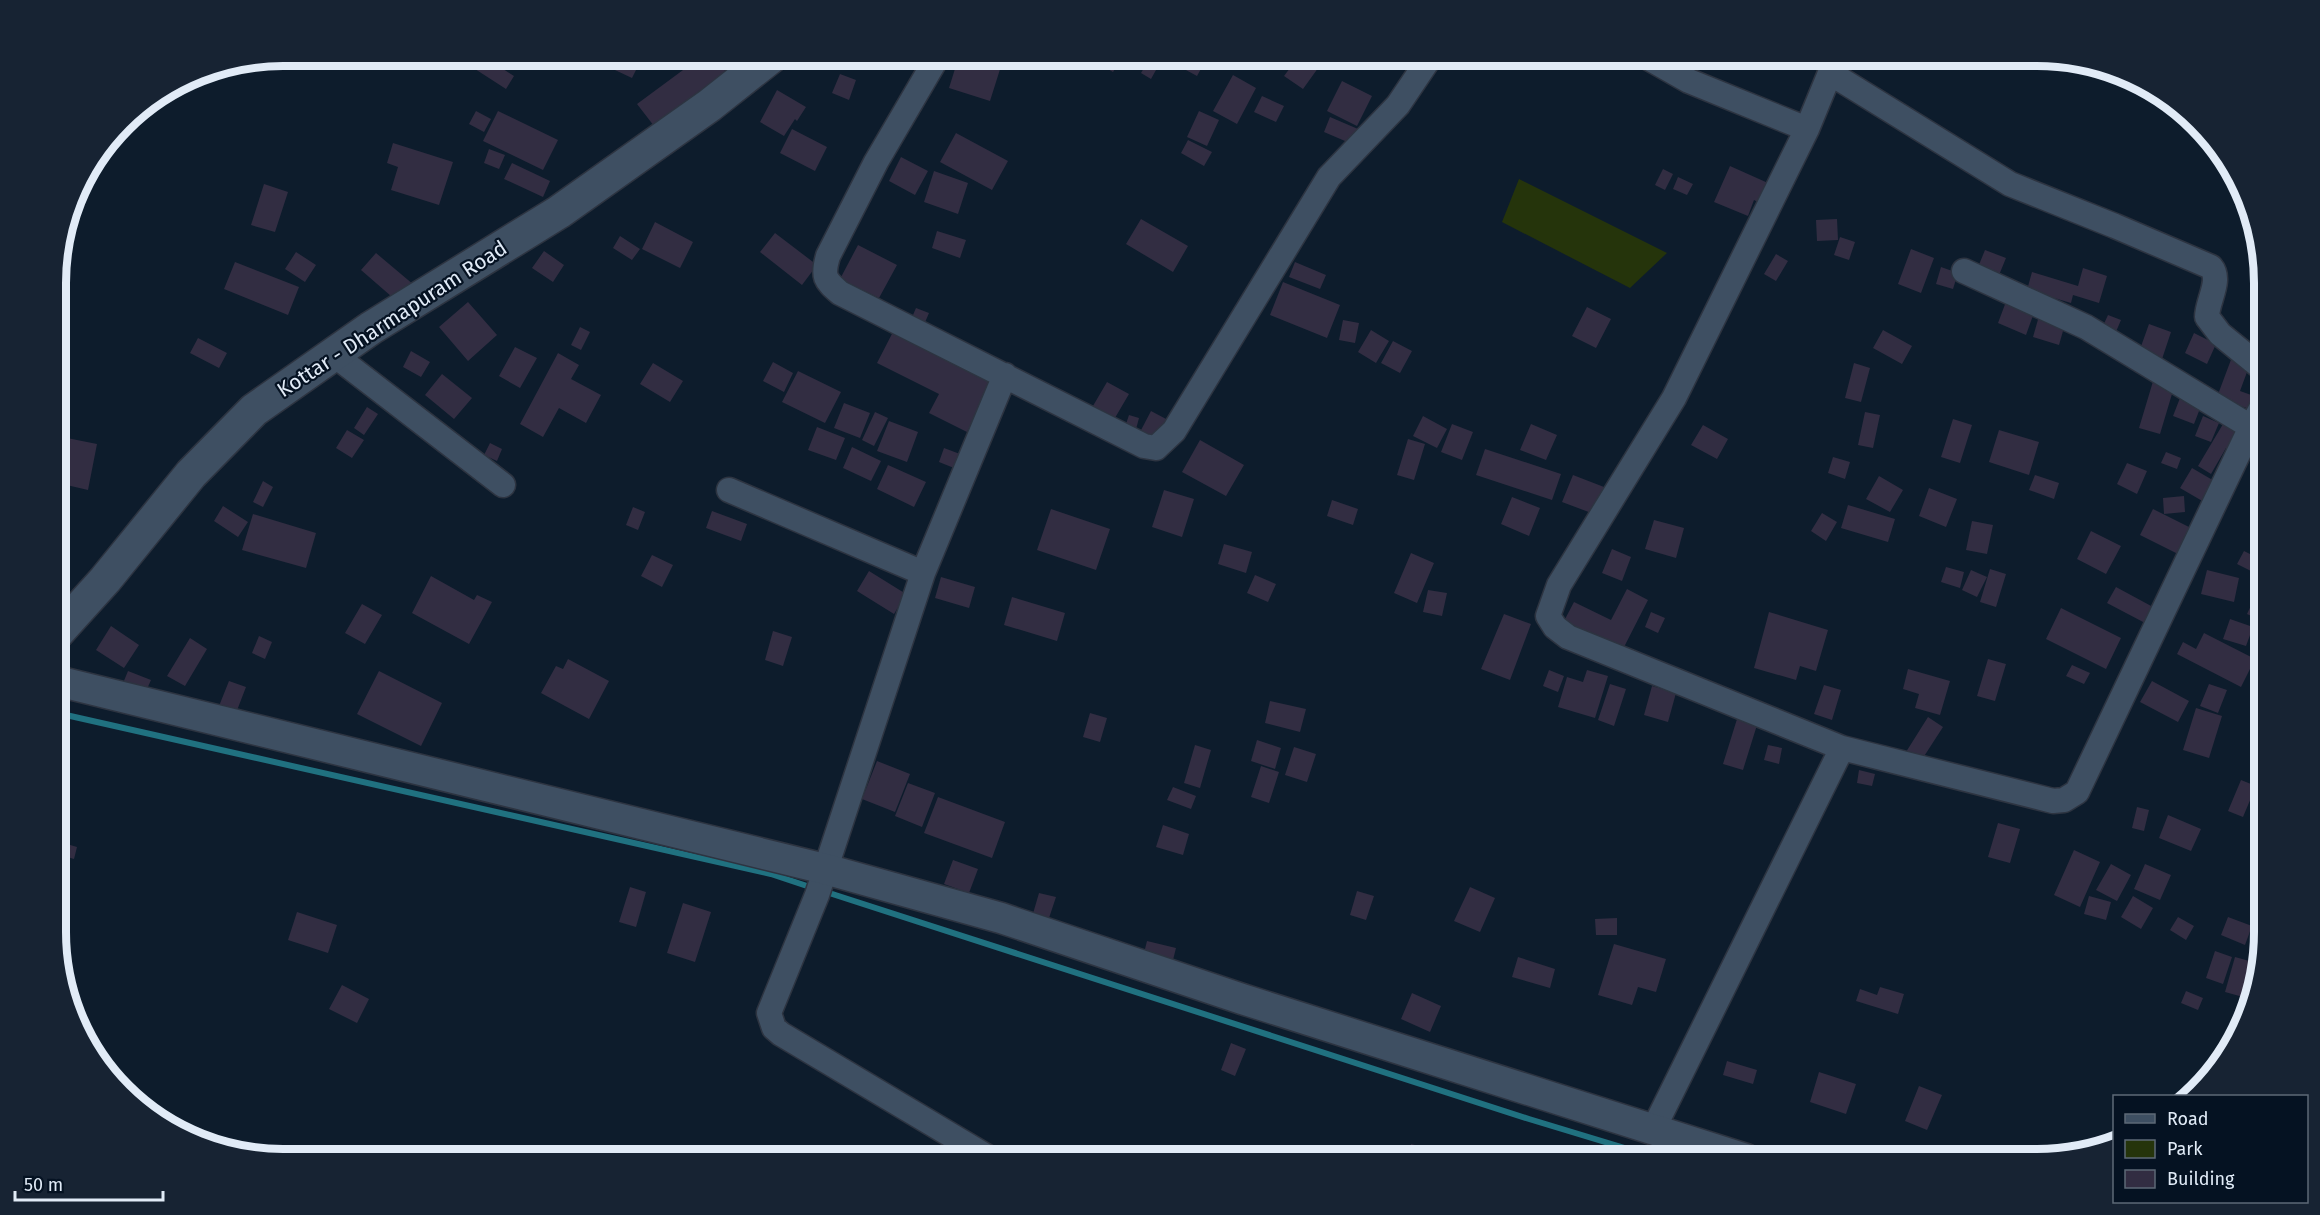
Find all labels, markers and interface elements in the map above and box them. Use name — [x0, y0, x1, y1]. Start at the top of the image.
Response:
street label: Kottar - Dharmapuram Road — [272, 235, 512, 403]
legend — [2113, 1095, 2308, 1203]
text: Road — [2167, 1108, 2209, 1130]
text: Park — [2167, 1138, 2203, 1160]
scale bar — [15, 1164, 164, 1202]
text: Building — [2167, 1168, 2235, 1190]
text: 50 m — [24, 1174, 63, 1196]

